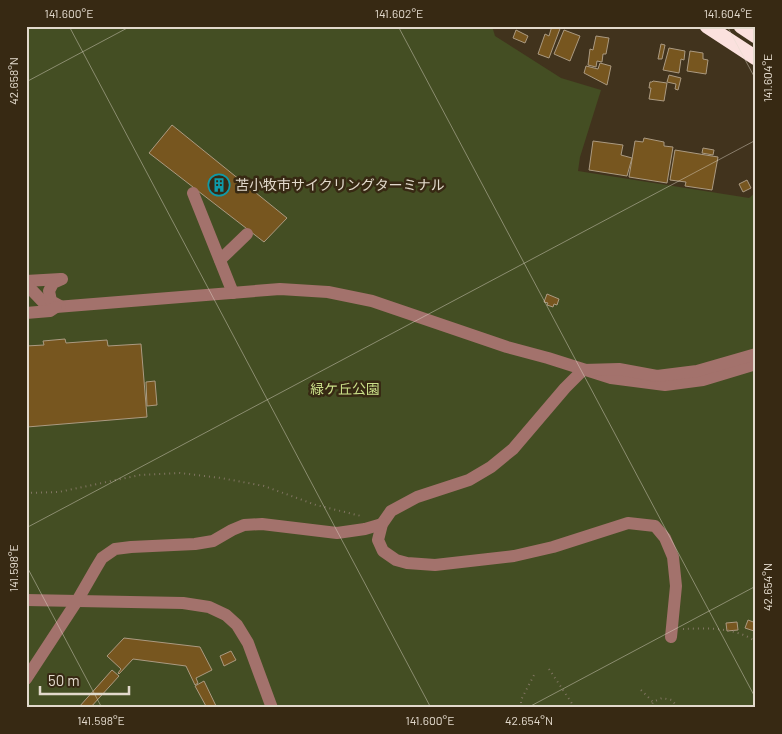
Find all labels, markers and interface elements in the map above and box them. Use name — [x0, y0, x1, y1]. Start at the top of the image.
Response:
text: 141.600°E — [45, 6, 93, 20]
text: 141.602°E — [375, 6, 423, 20]
text: 141.604°E — [704, 6, 752, 20]
text: 141.604°E — [760, 54, 774, 102]
text: 42.658°N — [6, 57, 20, 105]
building icon: 苫小牧市サイクリングターミナル — [207, 173, 231, 197]
place label: 苫小牧市サイクリングターミナル — [235, 176, 445, 193]
park label: 緑ケ丘公園 — [310, 380, 380, 397]
text: 141.598°E — [6, 544, 20, 592]
text: 42.654°N — [760, 563, 774, 611]
scale bar — [40, 664, 129, 696]
text: 50 m — [48, 671, 80, 689]
text: 141.598°E — [77, 713, 125, 727]
text: 141.600°E — [406, 713, 454, 727]
text: 42.654°N — [505, 713, 553, 727]

